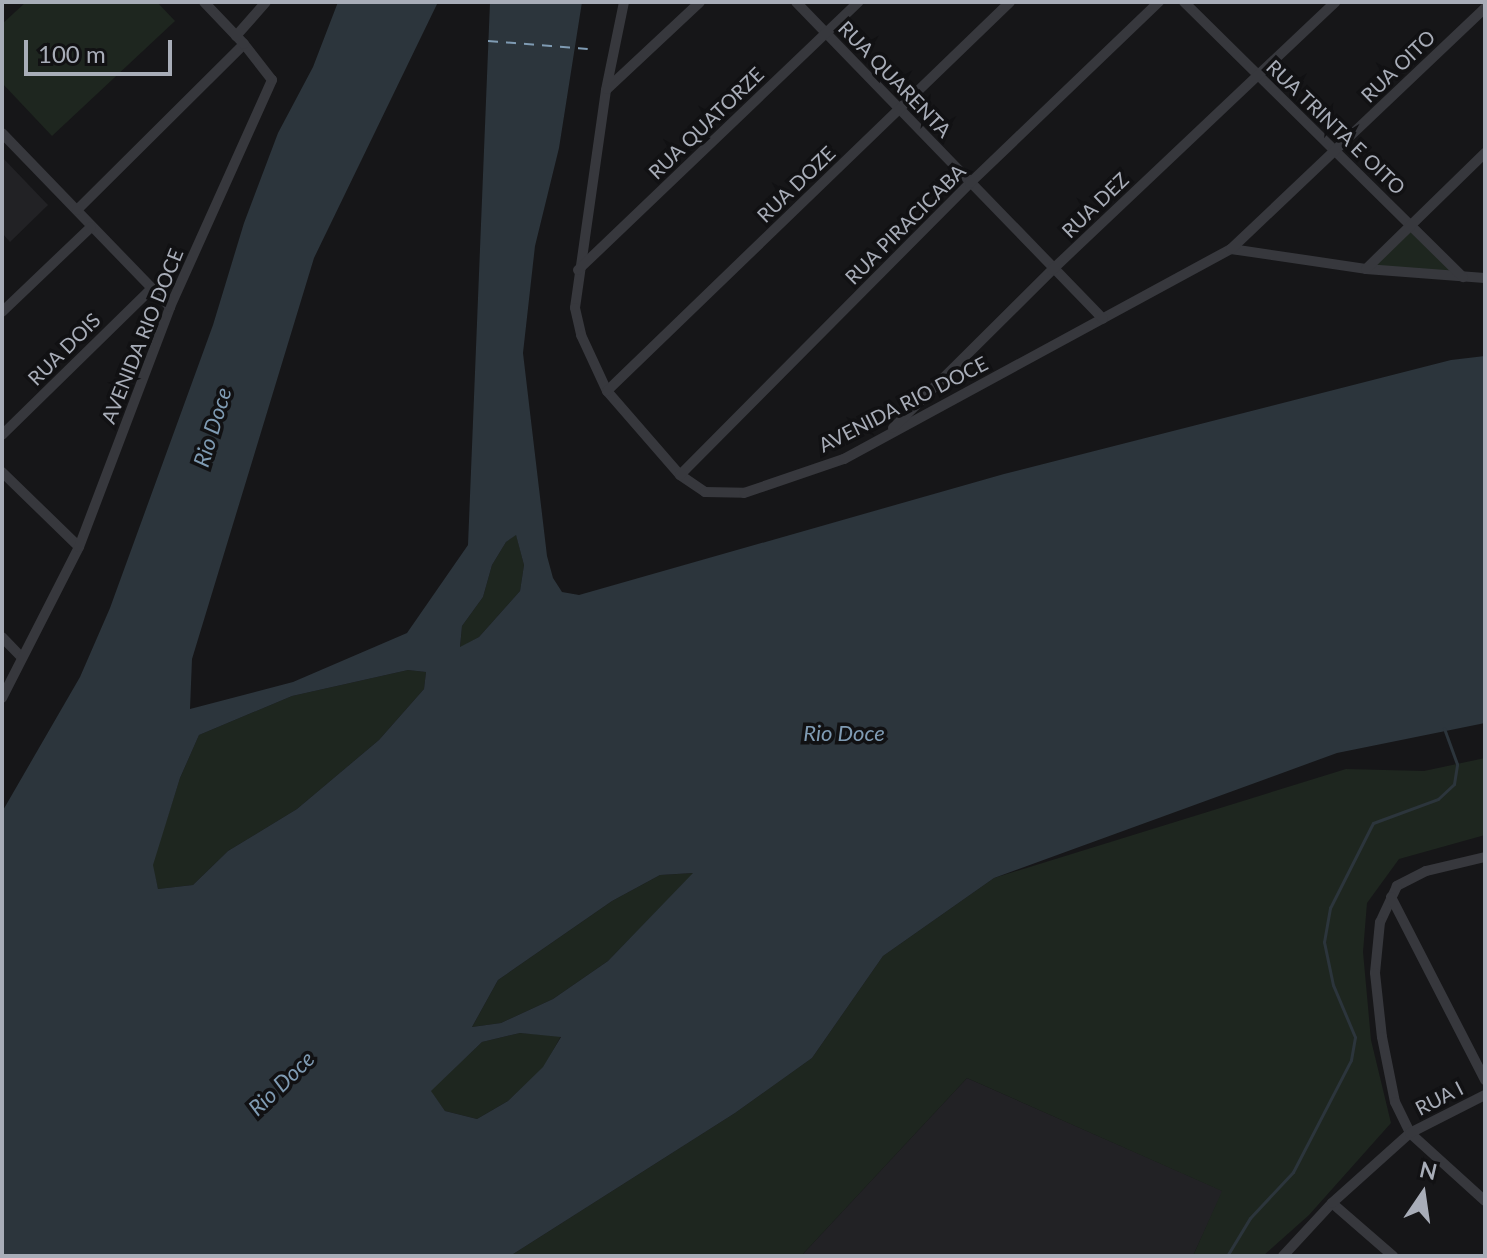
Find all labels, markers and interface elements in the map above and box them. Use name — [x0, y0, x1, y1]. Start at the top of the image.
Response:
street label: RUA QUARENTA — [833, 16, 957, 142]
scale bar — [28, 24, 176, 74]
street label: RUA OITO — [1356, 25, 1440, 107]
text: 100 m — [38, 39, 106, 68]
street label: RUA TRINTA E OITO — [1261, 54, 1411, 200]
street label: RUA QUATORZE — [643, 62, 769, 184]
street label: RUA DOZE — [752, 141, 840, 227]
street label: RUA PIRACICABA — [840, 159, 970, 289]
street label: RUA DEZ — [1056, 167, 1134, 243]
street label: AVENIDA RIO DOCE — [96, 245, 188, 427]
street label: RUA DOIS — [23, 308, 105, 390]
street label: AVENIDA RIO DOCE — [814, 351, 992, 457]
water label: Rio Doce — [187, 384, 237, 470]
water label: Rio Doce — [803, 720, 885, 746]
water label: Rio Doce — [243, 1045, 319, 1121]
street label: RUA I — [1411, 1076, 1467, 1120]
north arrow — [1383, 1154, 1463, 1234]
text: N — [1417, 1155, 1440, 1185]

